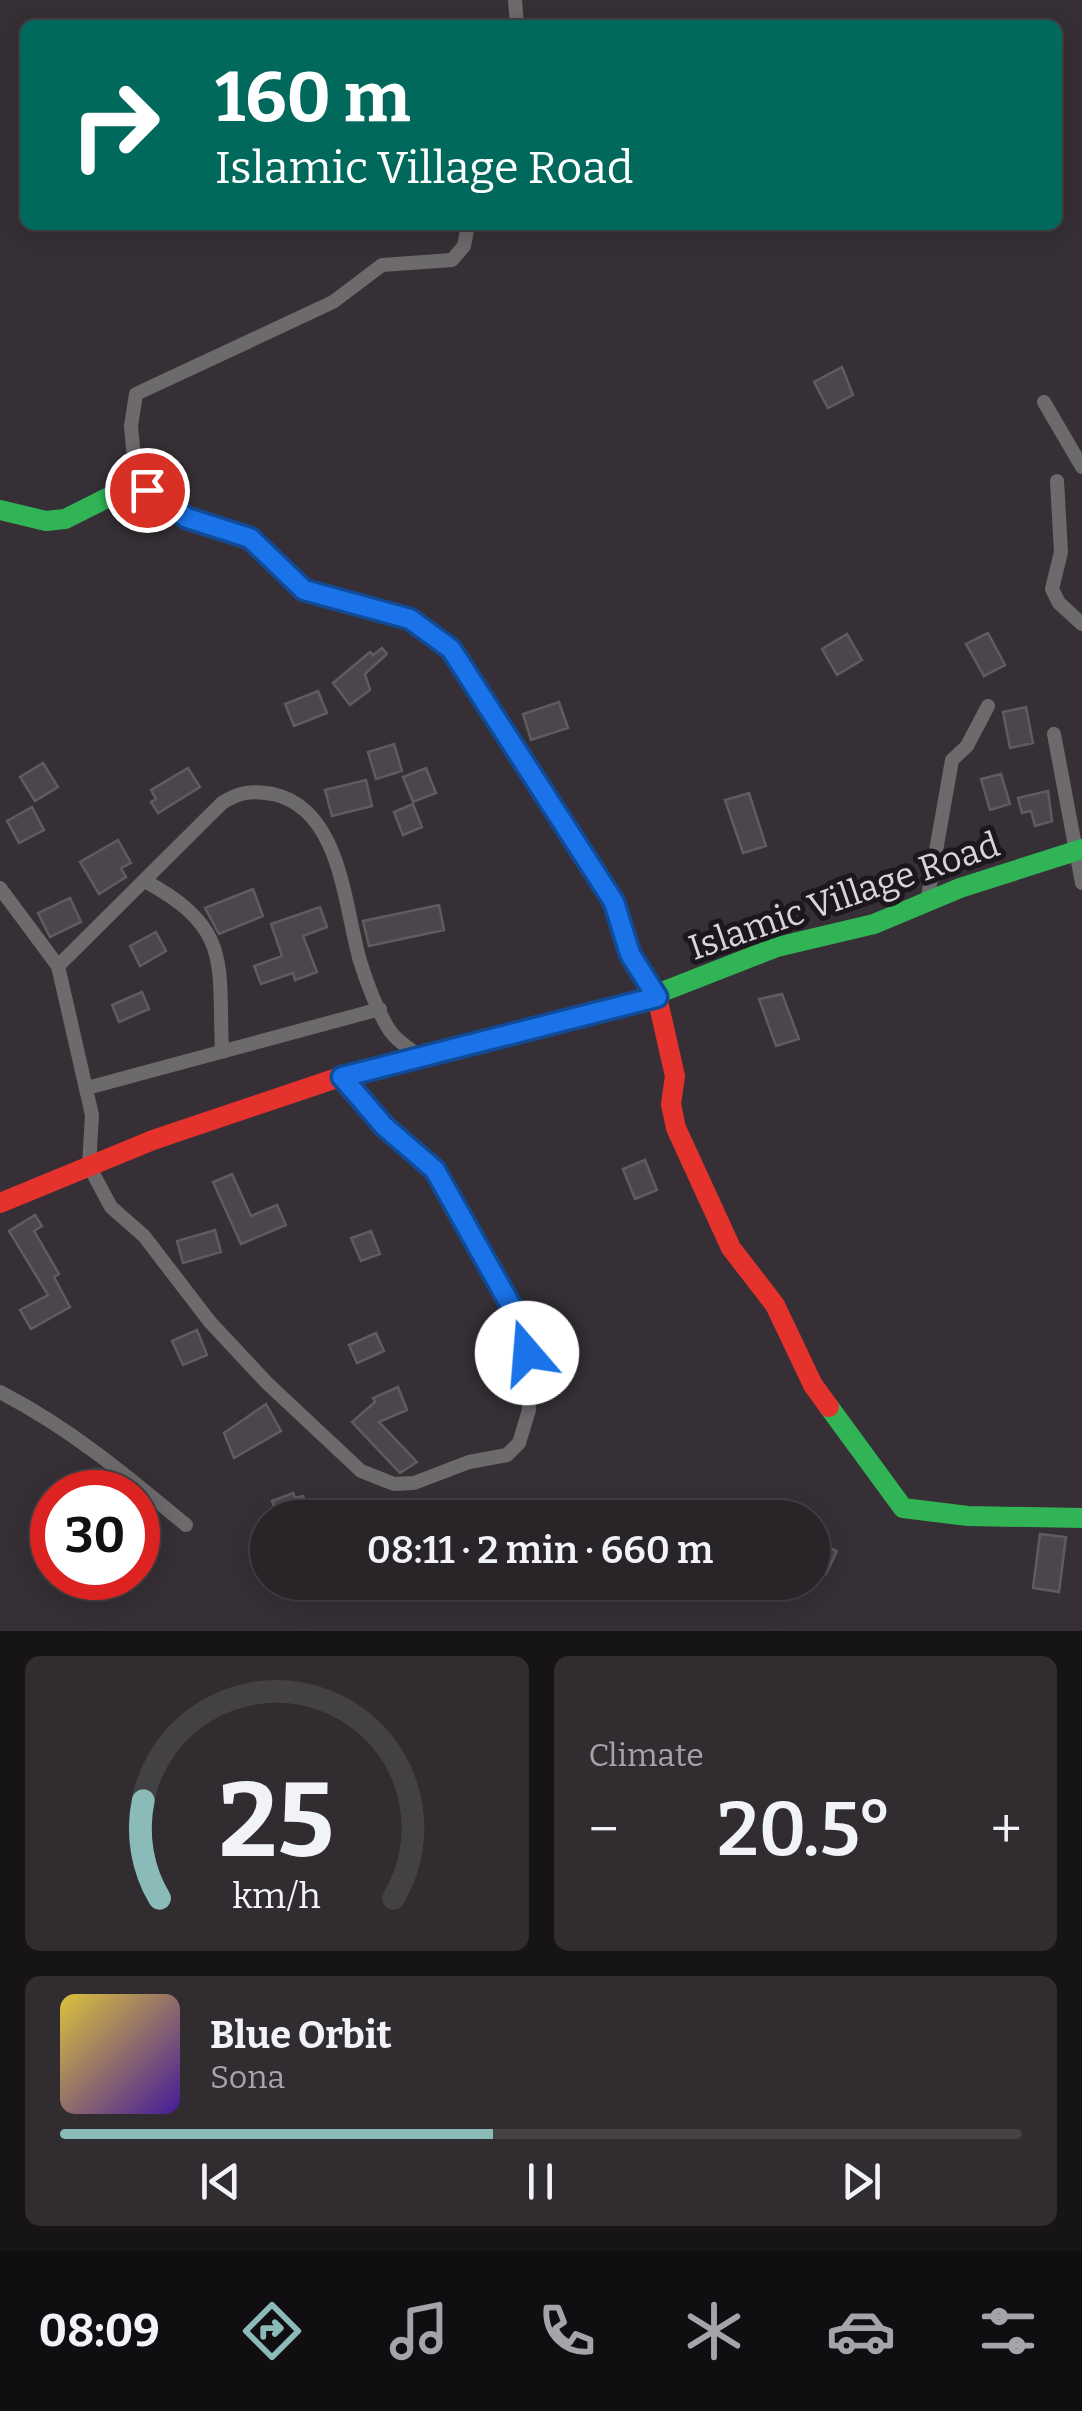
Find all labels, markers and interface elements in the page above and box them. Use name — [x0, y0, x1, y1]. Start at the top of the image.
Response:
text: 160 m — [215, 56, 410, 140]
icon: right — [50, 60, 180, 190]
text: Islamic Village Road — [215, 141, 634, 195]
pin — [105, 448, 190, 533]
icon: arrive — [120, 463, 175, 518]
street label: Islamic Village Road — [683, 823, 1005, 969]
position arrow — [475, 1301, 579, 1405]
speed limit sign: 30 — [30, 1470, 160, 1600]
text: 08:11 · 2 min · 660 m — [367, 1527, 713, 1573]
text: Climate — [589, 1736, 704, 1774]
text: 25 — [219, 1759, 334, 1884]
text: 20.5° — [717, 1785, 893, 1875]
text: − — [589, 1797, 619, 1863]
text: + — [991, 1797, 1022, 1863]
text: km/h — [233, 1875, 321, 1917]
text: Blue Orbit — [210, 2012, 392, 2058]
text: Sona — [210, 2058, 285, 2096]
icon: previous — [193, 2154, 248, 2209]
icon: pause — [513, 2154, 568, 2209]
icon: next — [834, 2154, 889, 2209]
icon: directions — [237, 2296, 307, 2366]
icon: music — [384, 2296, 454, 2366]
icon: phone — [532, 2296, 602, 2366]
icon: climate — [679, 2296, 749, 2366]
icon: car — [826, 2296, 896, 2366]
icon: filters — [973, 2296, 1043, 2366]
text: 08:09 — [39, 2304, 160, 2358]

